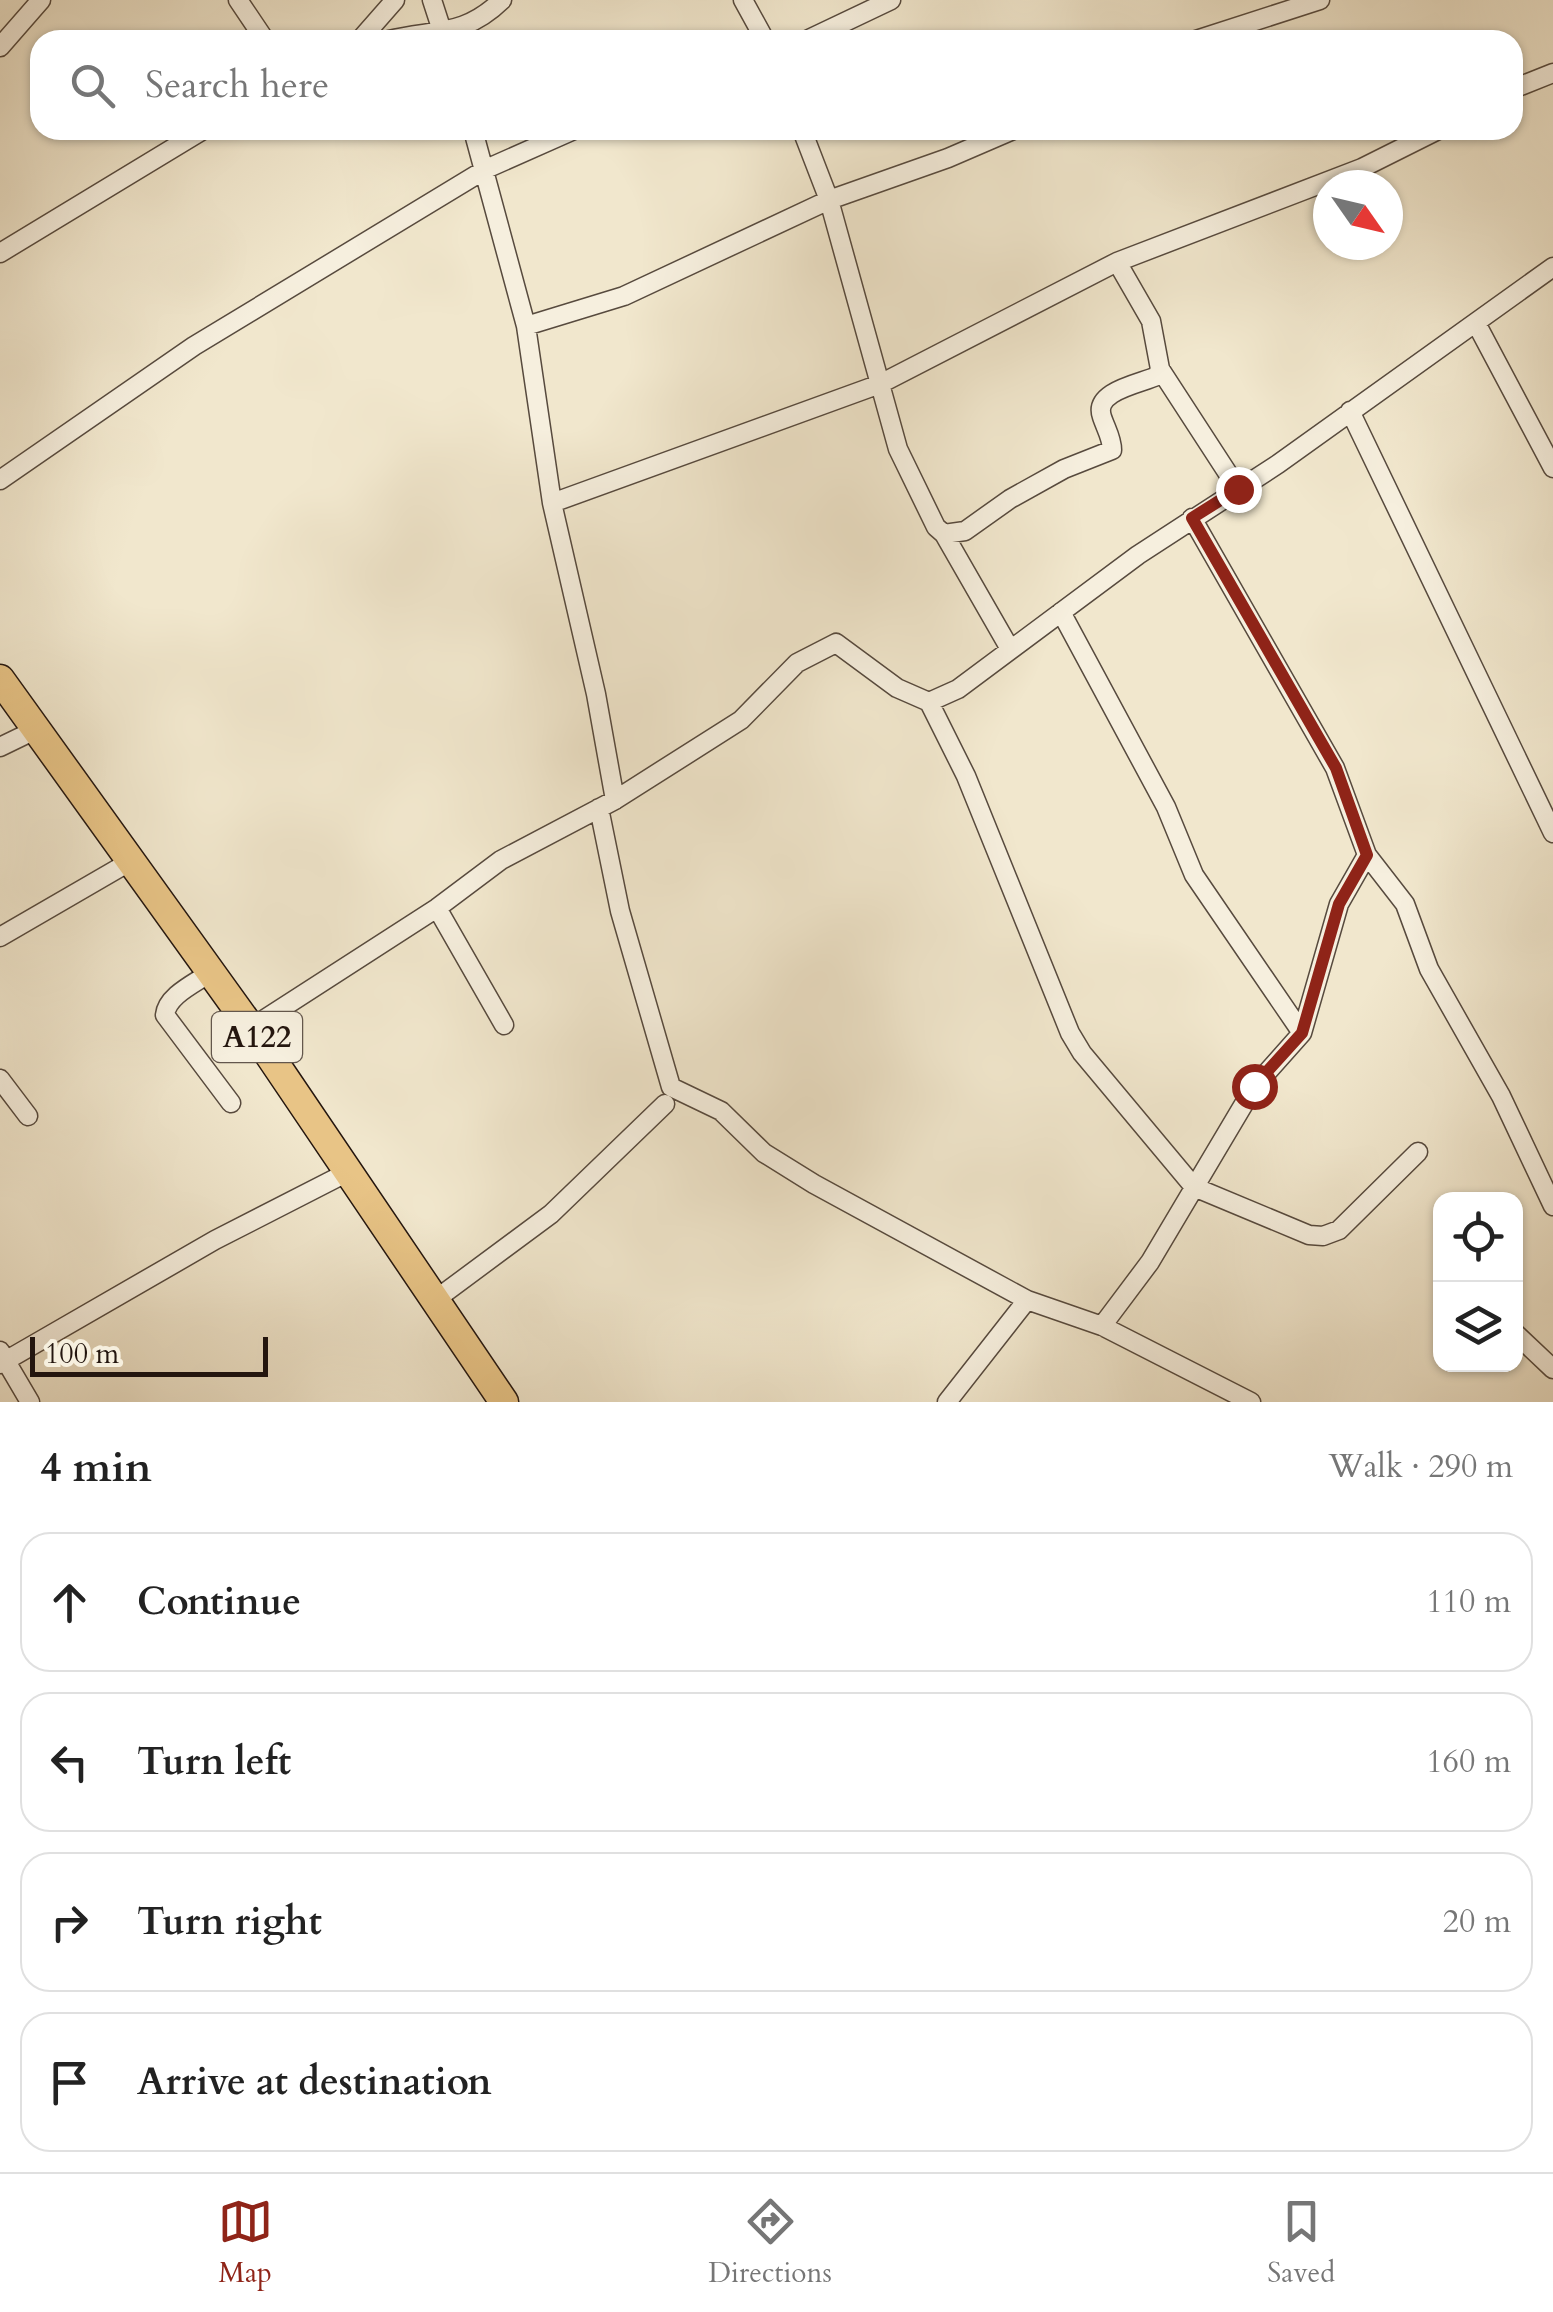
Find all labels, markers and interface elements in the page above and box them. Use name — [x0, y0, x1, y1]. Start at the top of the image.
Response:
search box — [30, 30, 1523, 140]
icon: search — [65, 58, 120, 113]
text: Search here — [145, 59, 329, 111]
north arrow — [1313, 170, 1403, 260]
route end — [1216, 467, 1262, 513]
road number: A122 — [212, 1012, 302, 1062]
route start — [1232, 1064, 1278, 1110]
map controls — [1433, 1192, 1523, 1372]
button: locate — [1433, 1192, 1523, 1282]
button: layers — [1433, 1282, 1523, 1372]
scale bar — [30, 1332, 268, 1376]
text: 100 m — [45, 1335, 119, 1373]
text: 4 min — [40, 1439, 152, 1496]
text: Walk · 290 m — [1328, 1445, 1513, 1489]
icon: ahead — [42, 1575, 97, 1630]
text: Continue — [137, 1576, 301, 1628]
text: 110 m — [1426, 1580, 1511, 1624]
icon: left — [42, 1735, 97, 1790]
text: Turn left — [137, 1736, 291, 1788]
text: 160 m — [1426, 1740, 1511, 1784]
icon: right — [42, 1895, 97, 1950]
text: Turn right — [137, 1896, 322, 1948]
text: 20 m — [1443, 1900, 1511, 1944]
icon: arrive — [42, 2055, 97, 2110]
text: Arrive at destination — [137, 2056, 492, 2108]
tab: Map — [218, 2194, 273, 2292]
tab: Directions — [708, 2194, 832, 2292]
tab: Saved — [1267, 2194, 1335, 2292]

